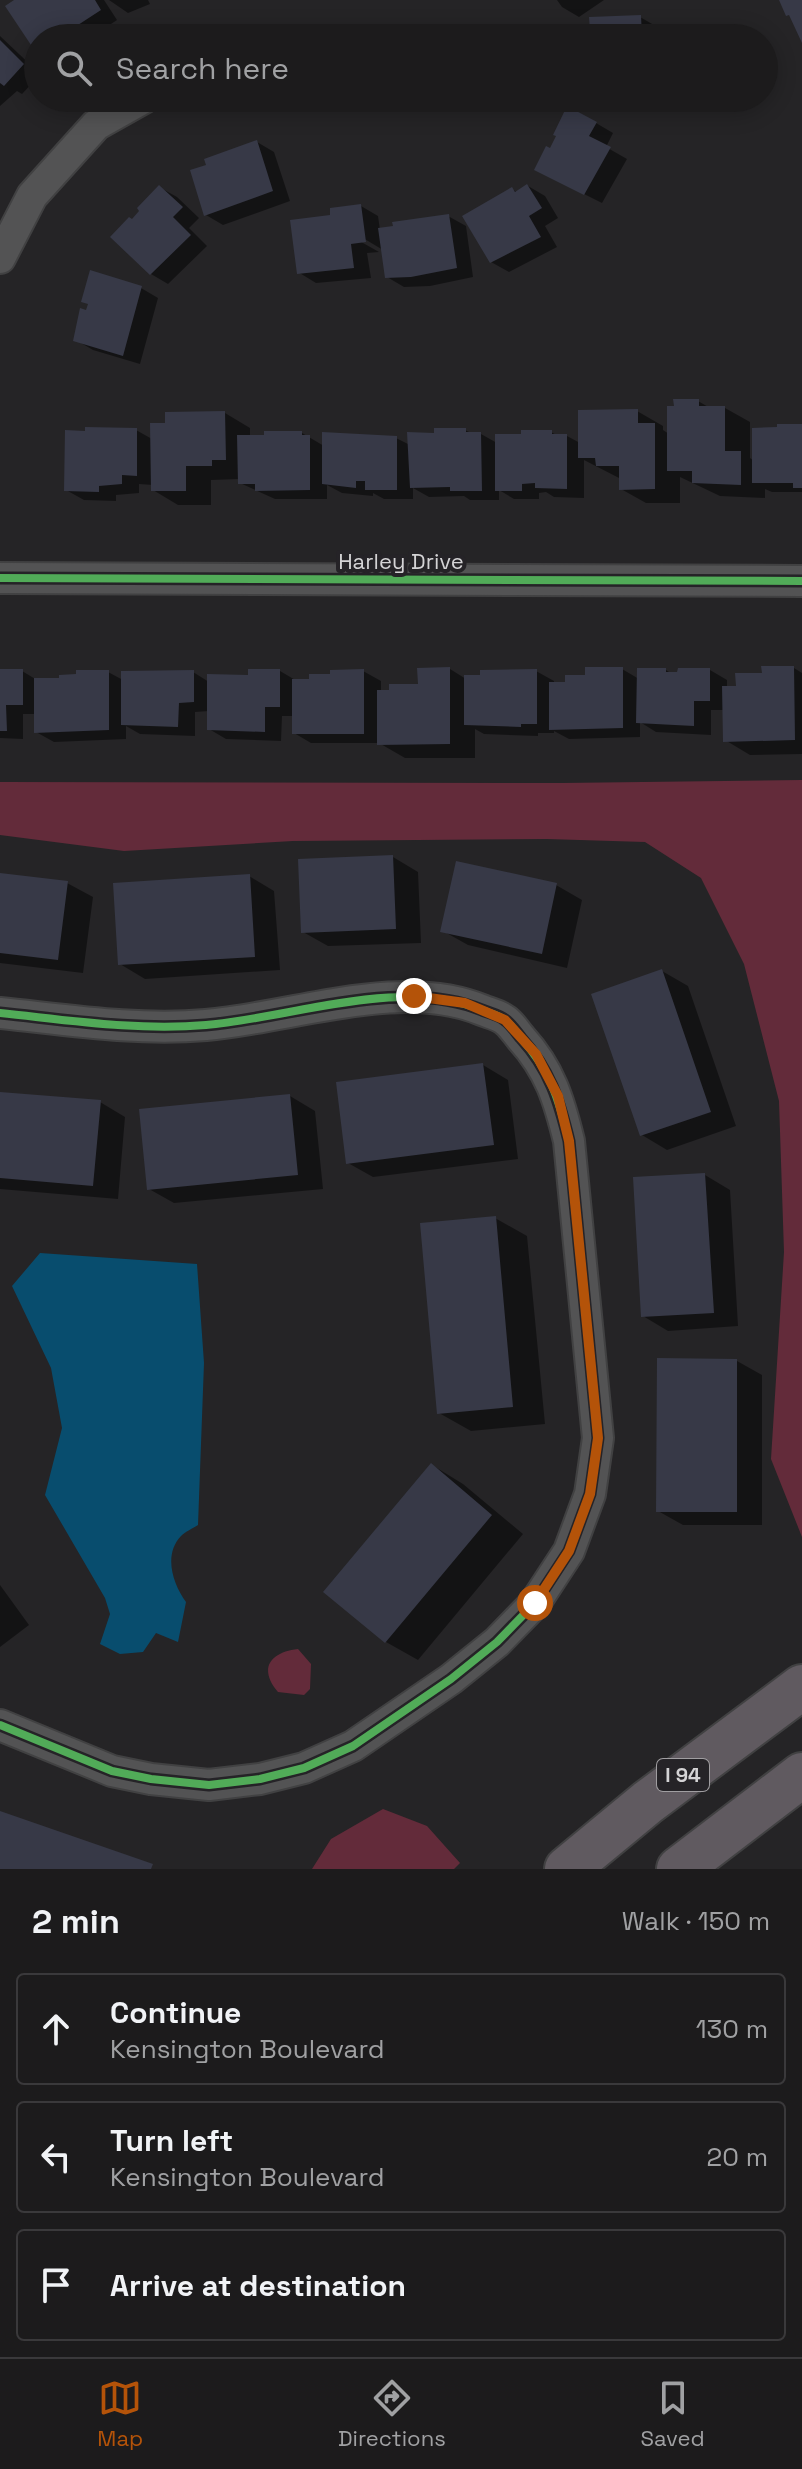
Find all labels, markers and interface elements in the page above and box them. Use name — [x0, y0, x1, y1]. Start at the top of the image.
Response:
search box — [24, 24, 778, 112]
icon: search — [52, 46, 96, 90]
text: Search here — [116, 49, 289, 88]
street label: Harley Drive — [338, 547, 464, 575]
route end — [396, 978, 432, 1014]
route start — [517, 1585, 553, 1621]
road number: I 94 — [657, 1759, 709, 1791]
text: 2 min — [32, 1900, 120, 1943]
text: Walk · 150 m — [622, 1904, 770, 1938]
text: Continue — [110, 1993, 241, 2032]
icon: ahead — [34, 2007, 78, 2051]
text: 130 m — [696, 2012, 768, 2046]
text: Kensington Boulevard — [110, 2032, 385, 2066]
text: Turn left — [110, 2121, 233, 2160]
icon: left — [34, 2135, 78, 2179]
text: 20 m — [707, 2140, 768, 2174]
text: Kensington Boulevard — [110, 2160, 385, 2194]
icon: arrive — [34, 2263, 78, 2307]
text: Arrive at destination — [110, 2266, 406, 2305]
tab: Map — [97, 2376, 143, 2452]
tab: Directions — [338, 2376, 446, 2452]
tab: Saved — [640, 2376, 705, 2452]

